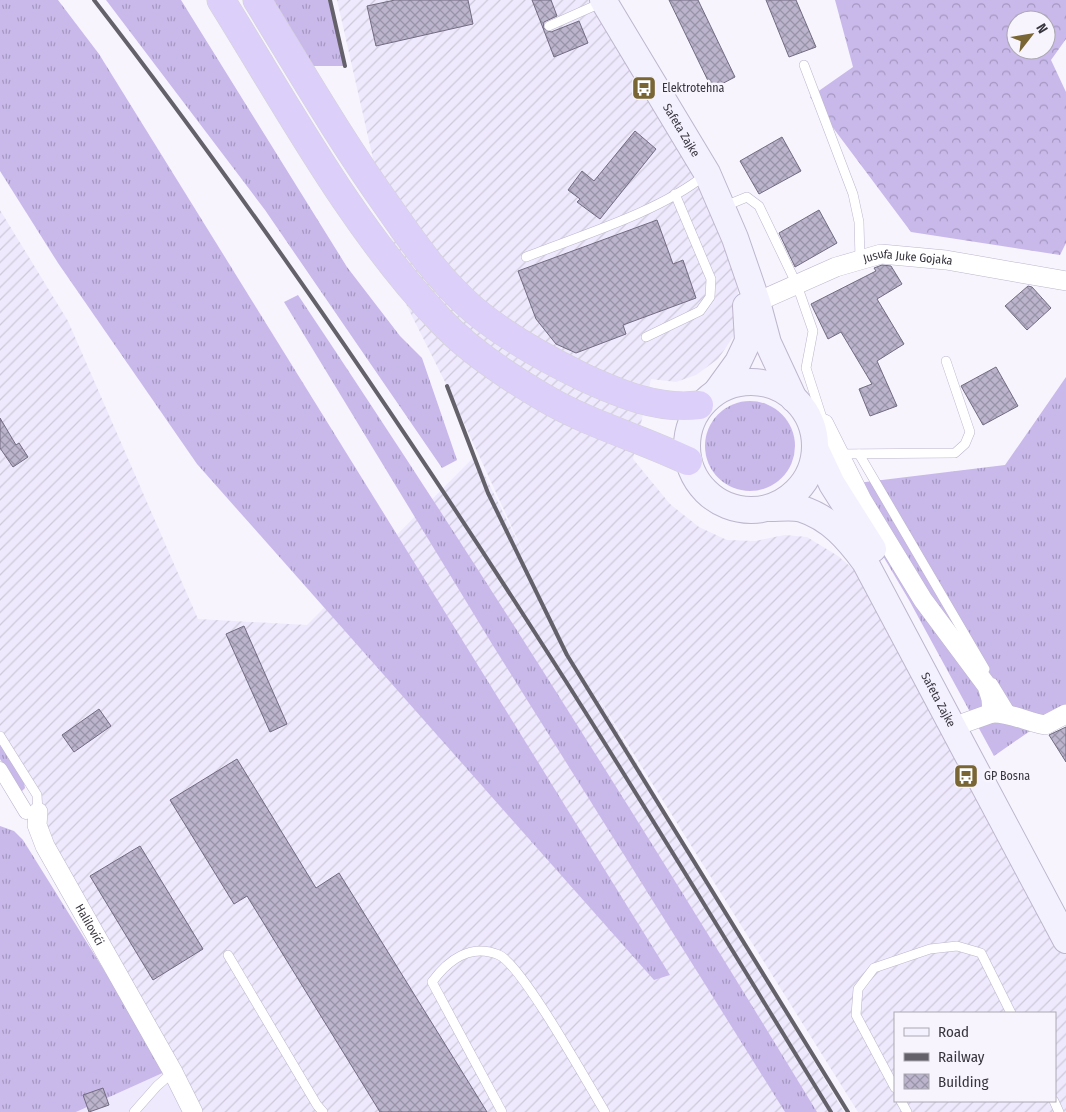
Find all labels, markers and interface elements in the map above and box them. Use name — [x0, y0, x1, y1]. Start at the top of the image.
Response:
north arrow — [1006, 10, 1056, 60]
text: N — [1032, 21, 1051, 37]
bus stop icon: Elektrotehna — [631, 75, 657, 101]
place label: Elektrotehna — [662, 81, 725, 95]
street label: Safeta Zajke — [660, 101, 703, 159]
street label: Jusufa Juke Gojaka — [861, 247, 954, 268]
street label: Safeta Zajke — [918, 670, 958, 729]
bus stop icon: GP Bosna — [953, 763, 979, 789]
place label: GP Bosna — [984, 769, 1030, 783]
street label: Halilovići — [72, 902, 107, 948]
legend — [894, 1012, 1056, 1102]
text: Road — [938, 1023, 969, 1041]
text: Railway — [938, 1048, 985, 1066]
text: Building — [938, 1073, 989, 1091]

